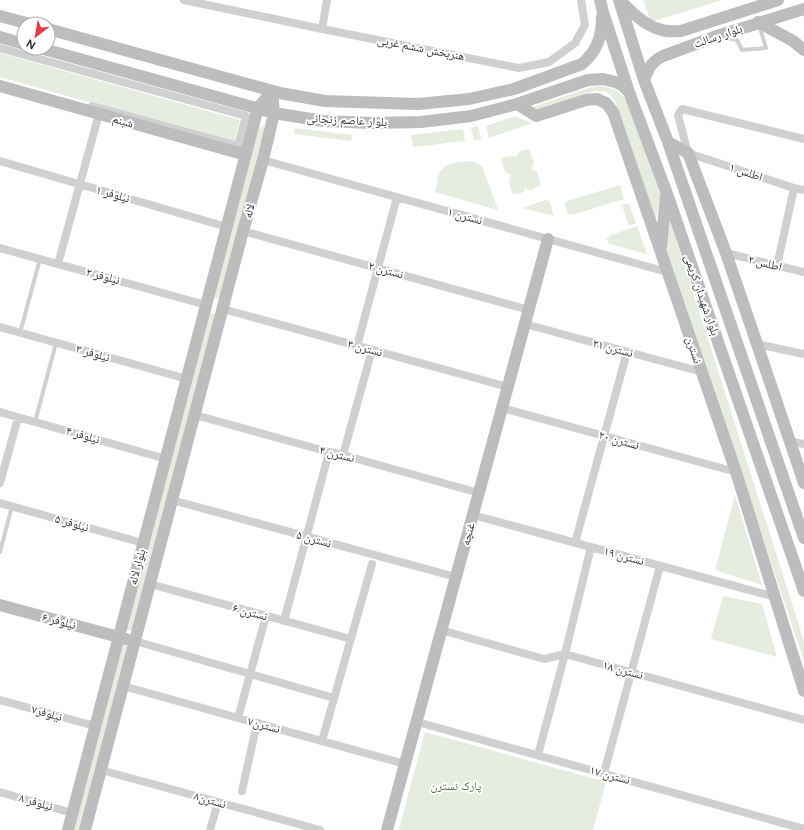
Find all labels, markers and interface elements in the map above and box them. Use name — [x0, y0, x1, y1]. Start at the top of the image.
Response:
north arrow — [16, 16, 56, 56]
street label: بلوار رسالت — [692, 21, 744, 51]
street label: هنربخش ششم غربی — [376, 33, 466, 64]
text: N — [24, 36, 38, 52]
street label: شبنم — [111, 111, 135, 132]
street label: بلوار عاصم زنجانی — [306, 111, 388, 130]
street label: اطلس ۱ — [728, 160, 765, 184]
street label: نیلوفر ۱ — [94, 183, 131, 206]
street label: لاله — [240, 202, 258, 220]
street label: نسترن ۱ — [446, 205, 484, 227]
street label: اطلس ۲ — [747, 252, 783, 274]
street label: بلوار شهیدان کریمی — [681, 253, 722, 337]
street label: نسترن ۲ — [367, 259, 405, 281]
street label: نیلوفر ۲ — [85, 265, 121, 287]
street label: نسترن — [683, 335, 705, 365]
street label: نسترن ۲۱ — [591, 336, 635, 360]
street label: نسترن ۳ — [346, 337, 384, 359]
street label: نیلوفر ۳ — [74, 342, 111, 365]
street label: نیلوفر ۴ — [64, 424, 101, 447]
street label: نسترن ۲۰ — [597, 428, 641, 452]
street label: نسترن ۴ — [318, 443, 356, 465]
street label: نیلوفر ۵ — [53, 512, 90, 535]
street label: غنچه — [458, 521, 478, 547]
street label: نسترن ۵ — [295, 528, 333, 550]
street label: نسترن ۱۹ — [602, 544, 646, 568]
street label: بلوار لاله — [126, 548, 149, 587]
street label: نسترن ۶ — [231, 601, 269, 623]
street label: نیلوفر ۶ — [41, 610, 77, 632]
street label: نسترن ۱۸ — [601, 658, 645, 682]
street label: نیلوفر۷ — [30, 702, 64, 724]
street label: نسترن۷ — [246, 714, 282, 736]
street label: نسترن ۱۷ — [588, 763, 632, 787]
park label: پارک نسترن — [431, 779, 482, 793]
street label: نسترن۸ — [192, 789, 228, 811]
street label: نیلوفر ۸ — [17, 791, 54, 814]

